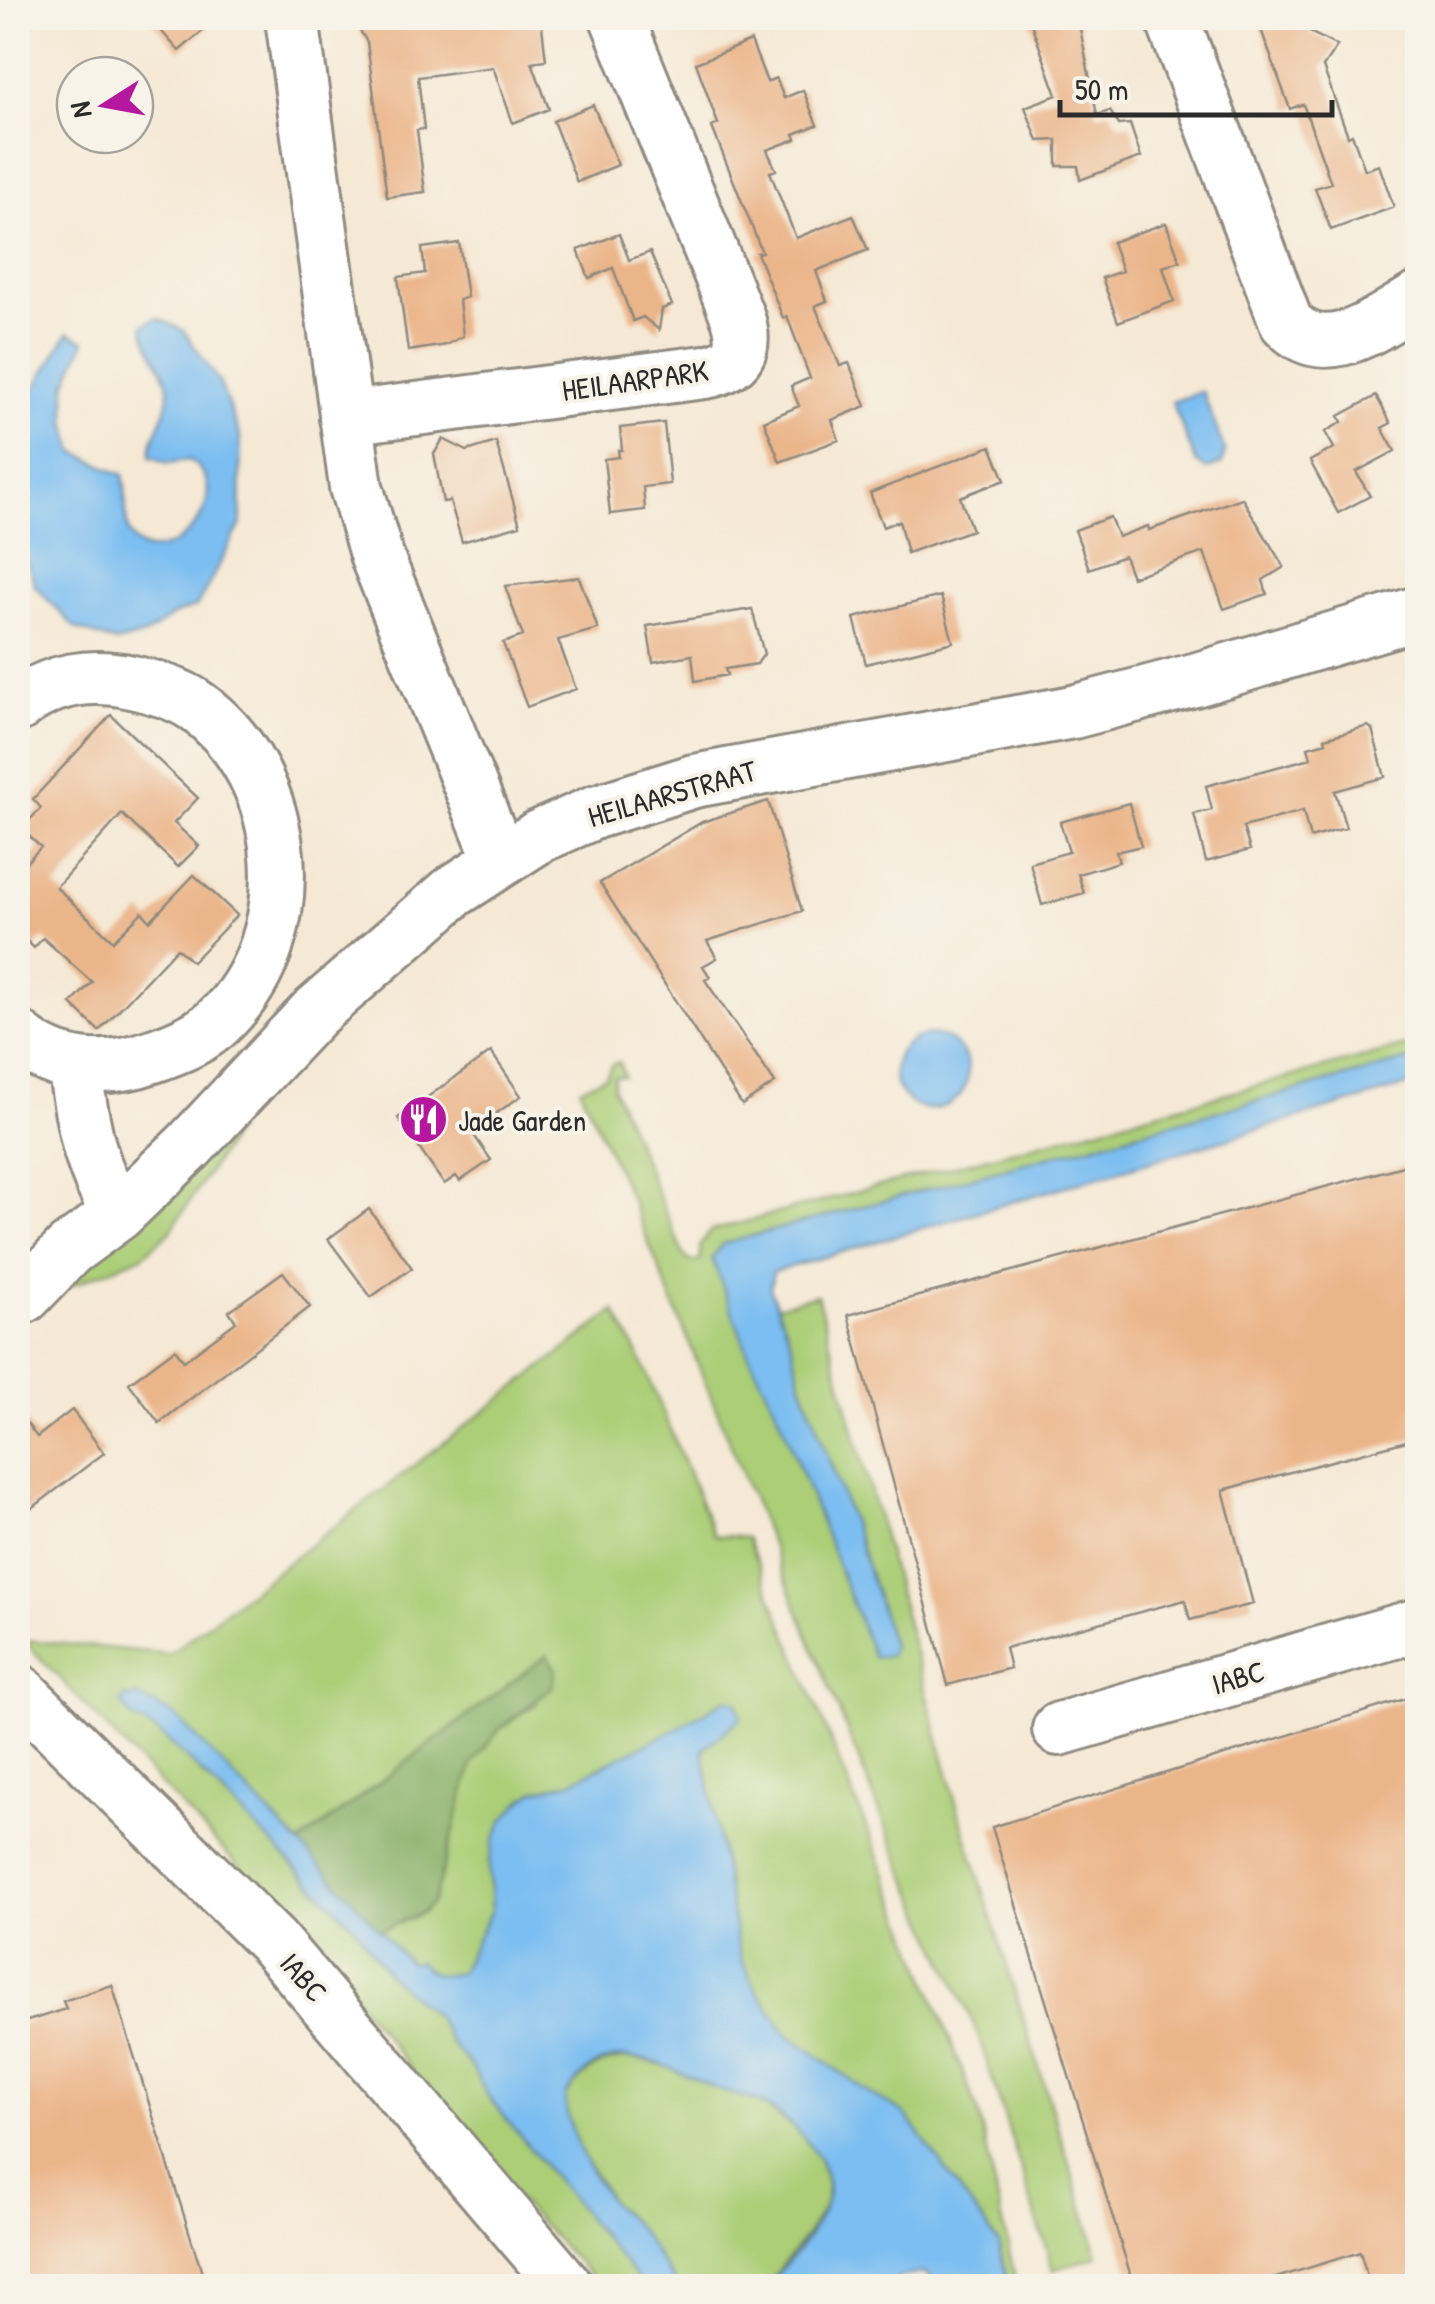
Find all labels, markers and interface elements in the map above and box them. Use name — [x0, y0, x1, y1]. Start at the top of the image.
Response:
north arrow — [55, 55, 155, 155]
scale bar — [1060, 55, 1332, 117]
text: 50 m — [1075, 69, 1128, 109]
text: N — [60, 99, 101, 121]
street label: HEILAARPARK — [560, 350, 711, 410]
street label: HEILAARSTRAAT — [583, 750, 762, 836]
restaurant icon: Jade Garden — [397, 1094, 449, 1146]
place label: Jade Garden — [458, 1100, 586, 1140]
street label: IABC — [1207, 1650, 1269, 1704]
street label: IABC — [271, 1944, 337, 2010]

